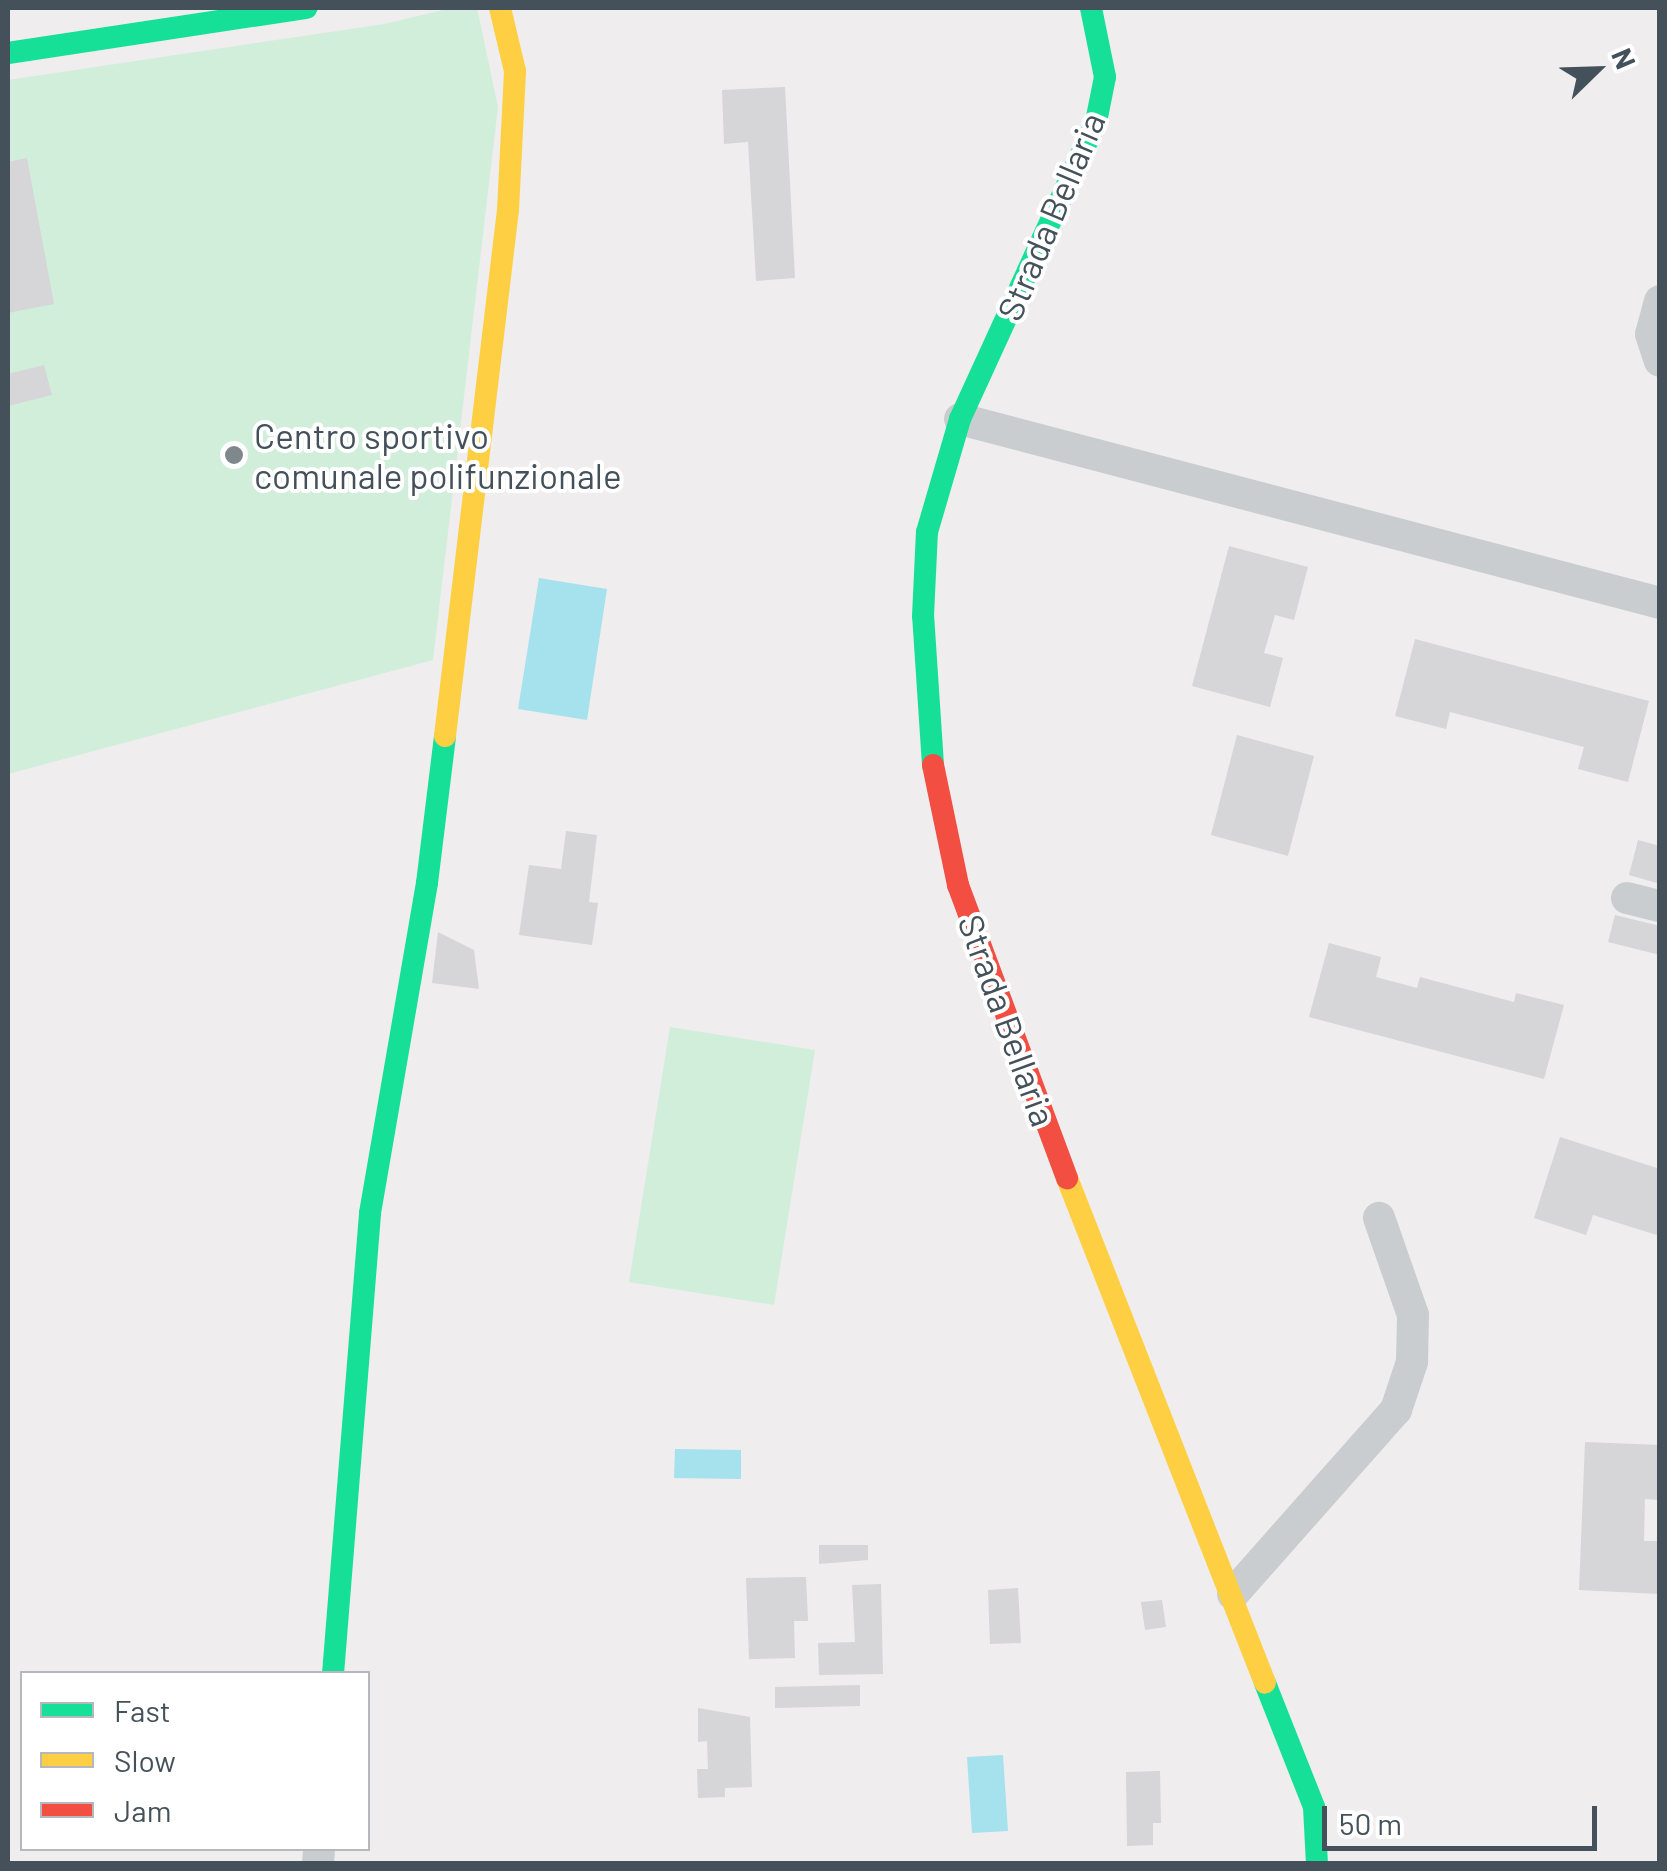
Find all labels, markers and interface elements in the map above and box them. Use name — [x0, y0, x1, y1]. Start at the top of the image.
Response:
north arrow — [1547, 20, 1647, 120]
text: N — [1605, 43, 1644, 73]
street label: Strada Bellaria — [987, 106, 1113, 326]
place label: Centro sportivo comunale polifunzionale — [254, 414, 622, 496]
marker: Centro sportivo comunale polifunzionale — [223, 444, 245, 466]
street label: Strada Bellaria — [950, 909, 1066, 1131]
legend — [20, 1671, 370, 1851]
text: Fast — [114, 1692, 171, 1728]
text: Slow — [114, 1742, 176, 1778]
scale bar — [1327, 1786, 1602, 1848]
text: Jam — [114, 1792, 171, 1828]
text: 50 m — [1339, 1805, 1402, 1841]

